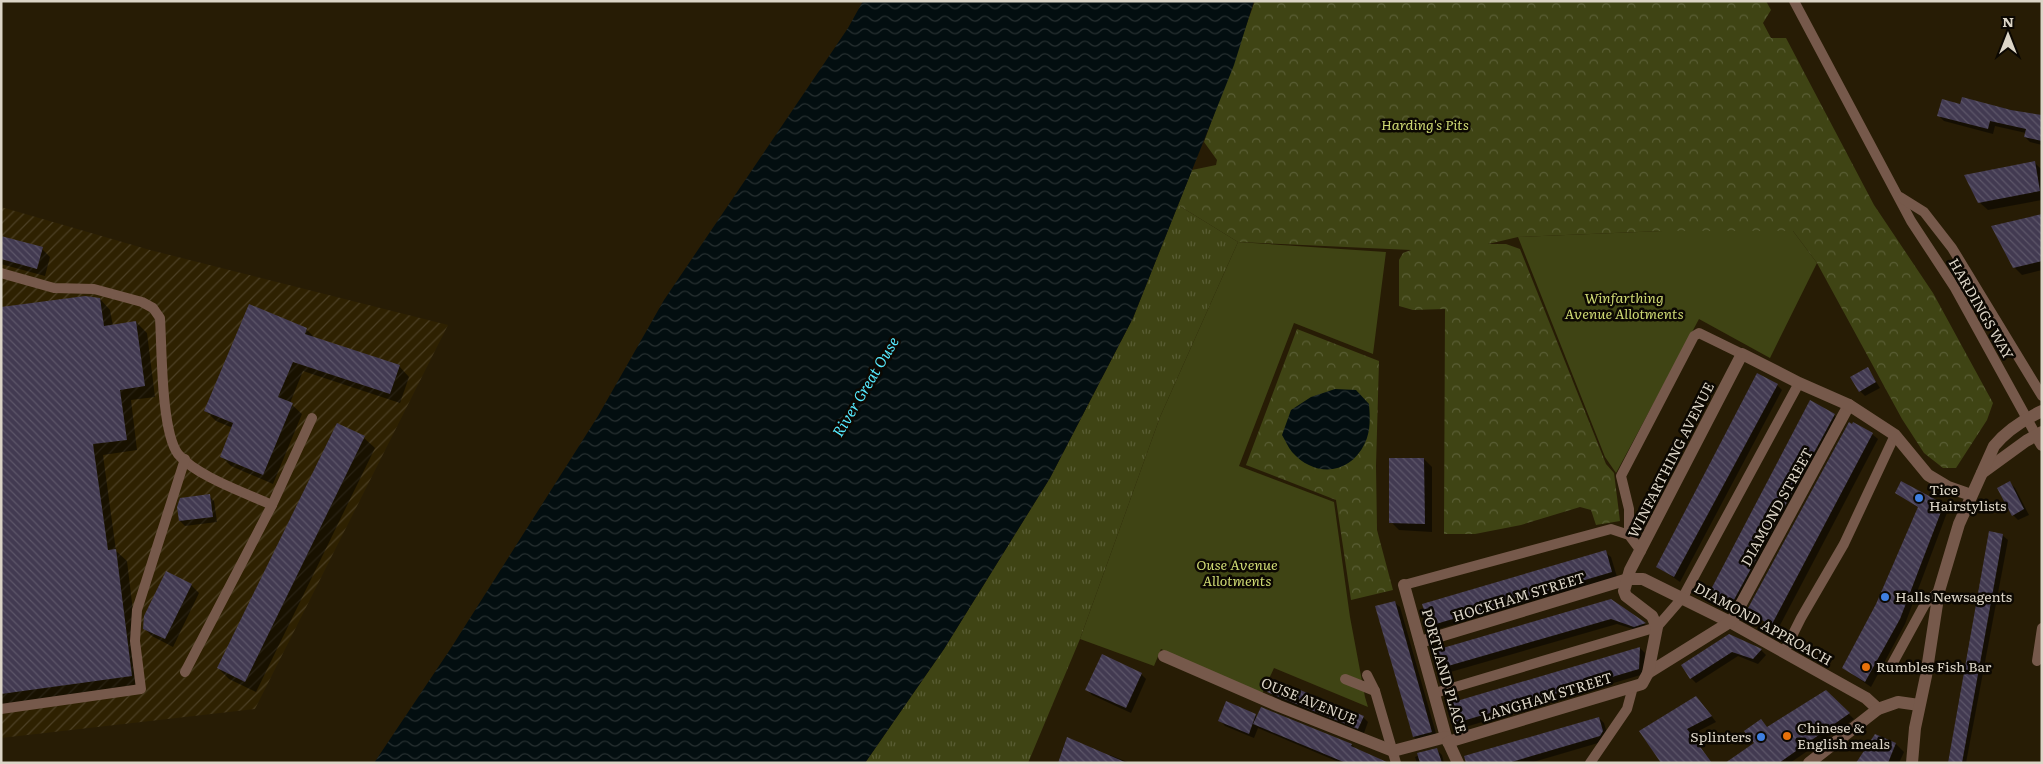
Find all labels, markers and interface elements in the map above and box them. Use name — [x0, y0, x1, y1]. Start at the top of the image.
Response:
north arrow — [1983, 10, 2033, 60]
text: N — [2002, 11, 2014, 31]
park label: Harding's Pits — [1381, 114, 1469, 134]
street label: HARDINGS WAY — [1945, 254, 2019, 363]
park label: Winfarthing Avenue Allotments — [1564, 287, 1684, 323]
water label: River Great Ouse — [826, 332, 904, 441]
street label: WINFARTHING AVENUE — [1622, 378, 1718, 541]
street label: DIAMOND STREET — [1735, 444, 1817, 569]
place label: Tice Hairstylists — [1929, 479, 2006, 515]
marker: Tice Hairstylists — [1913, 492, 1925, 504]
park label: Ouse Avenue Allotments — [1196, 554, 1278, 590]
street label: HOCKHAM STREET — [1450, 566, 1588, 626]
street label: DIAMOND APPROACH — [1691, 577, 1836, 669]
place label: Halls Newsagents — [1895, 586, 2012, 606]
marker: Halls Newsagents — [1879, 591, 1891, 603]
street label: PORTLAND PLACE — [1418, 606, 1472, 736]
place label: Rumbles Fish Bar — [1876, 656, 1992, 676]
marker: Rumbles Fish Bar — [1860, 661, 1872, 673]
street label: LANGHAM STREET — [1479, 667, 1615, 726]
street label: OUSE AVENUE — [1258, 672, 1360, 728]
place label: Chinese & English meals — [1797, 717, 1890, 753]
place label: Splinters — [1690, 726, 1751, 746]
marker: Chinese & English meals — [1781, 730, 1793, 742]
marker: Splinters — [1755, 731, 1767, 743]

